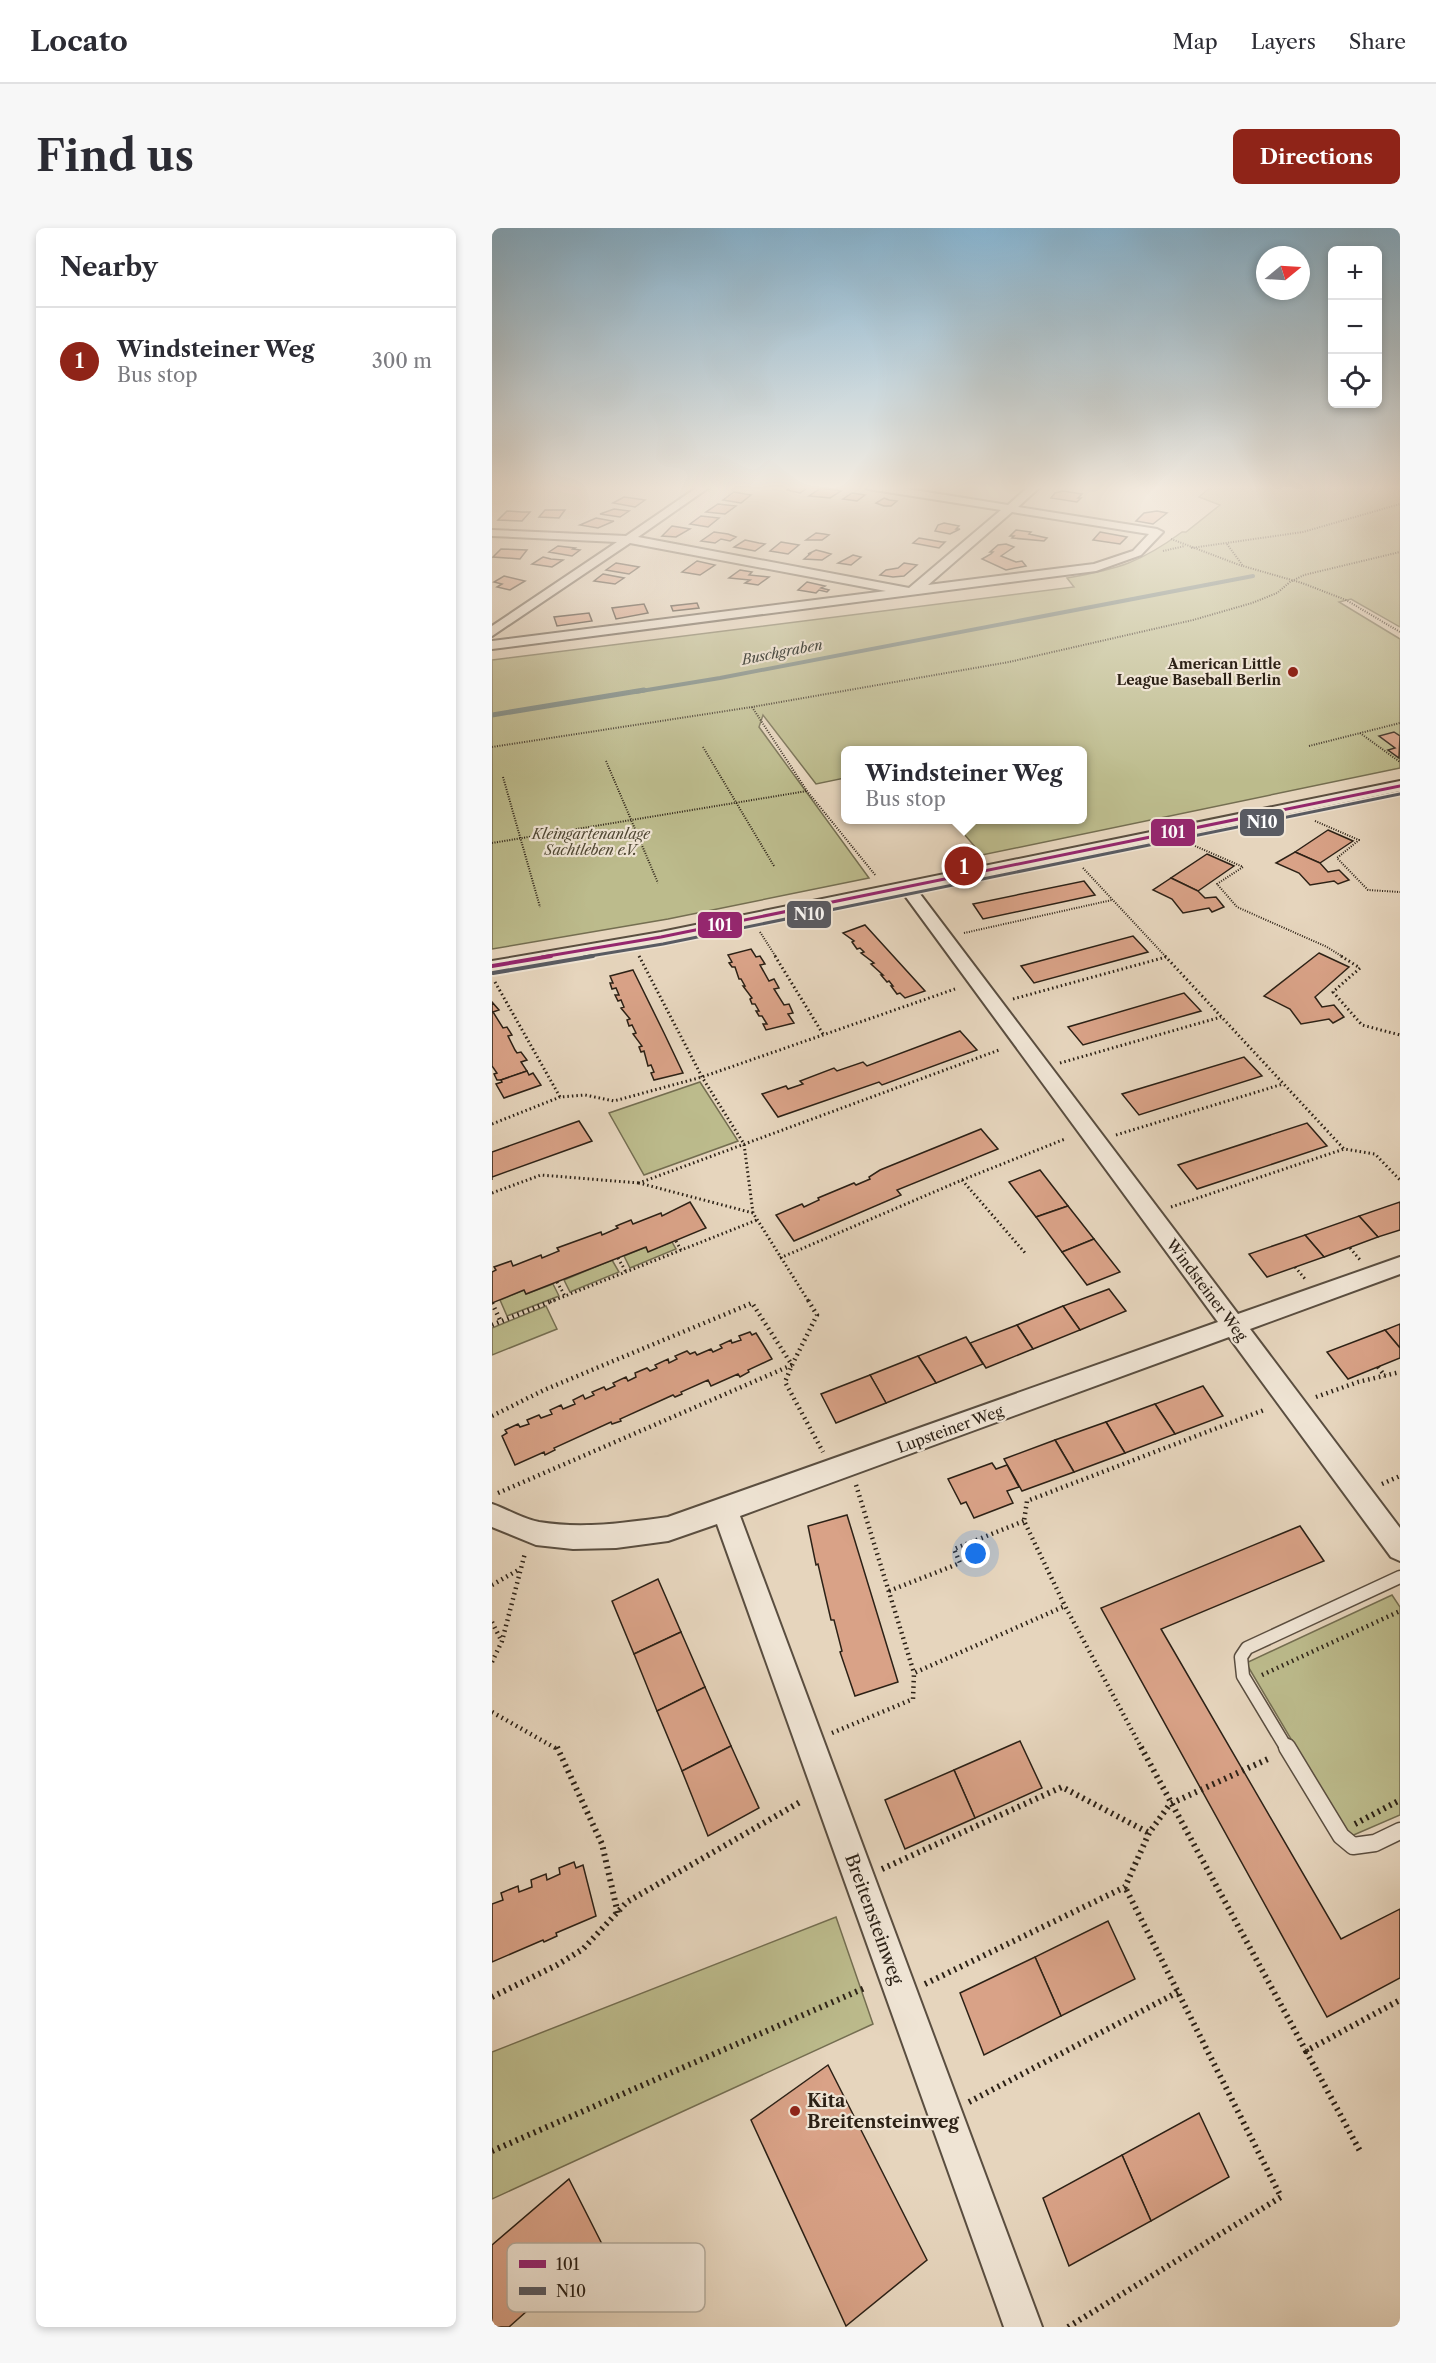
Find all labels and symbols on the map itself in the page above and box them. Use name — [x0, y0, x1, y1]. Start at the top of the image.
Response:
north arrow — [1256, 246, 1310, 300]
water label: Buschgraben — [739, 635, 824, 669]
place label: American Little League Baseball Berlin — [1116, 655, 1281, 689]
marker: American Little League Baseball Berlin — [1286, 665, 1300, 679]
line badge: N10 — [1239, 808, 1285, 837]
text: N10 — [1246, 812, 1278, 832]
line badge: 101 — [1150, 818, 1196, 847]
text: 101 — [1161, 822, 1186, 842]
park label: Kleingartenanlage Sachtleben e.V. — [531, 825, 651, 859]
pin: 1 — [944, 844, 984, 888]
line badge: N10 — [786, 900, 832, 929]
text: N10 — [793, 904, 825, 924]
line badge: 101 — [697, 911, 743, 939]
text: 101 — [708, 915, 733, 935]
street label: Windsteiner Weg — [1162, 1234, 1252, 1345]
street label: Lupsteiner Weg — [894, 1401, 1006, 1457]
your location — [961, 1539, 990, 1568]
street label: Breitensteinweg — [840, 1851, 908, 1988]
place label: Kita Breitensteinweg — [807, 2090, 959, 2133]
marker: Kita Breitensteinweg — [788, 2104, 802, 2118]
legend — [507, 2243, 705, 2312]
text: 101 — [556, 2254, 580, 2274]
text: N10 — [556, 2281, 586, 2301]

